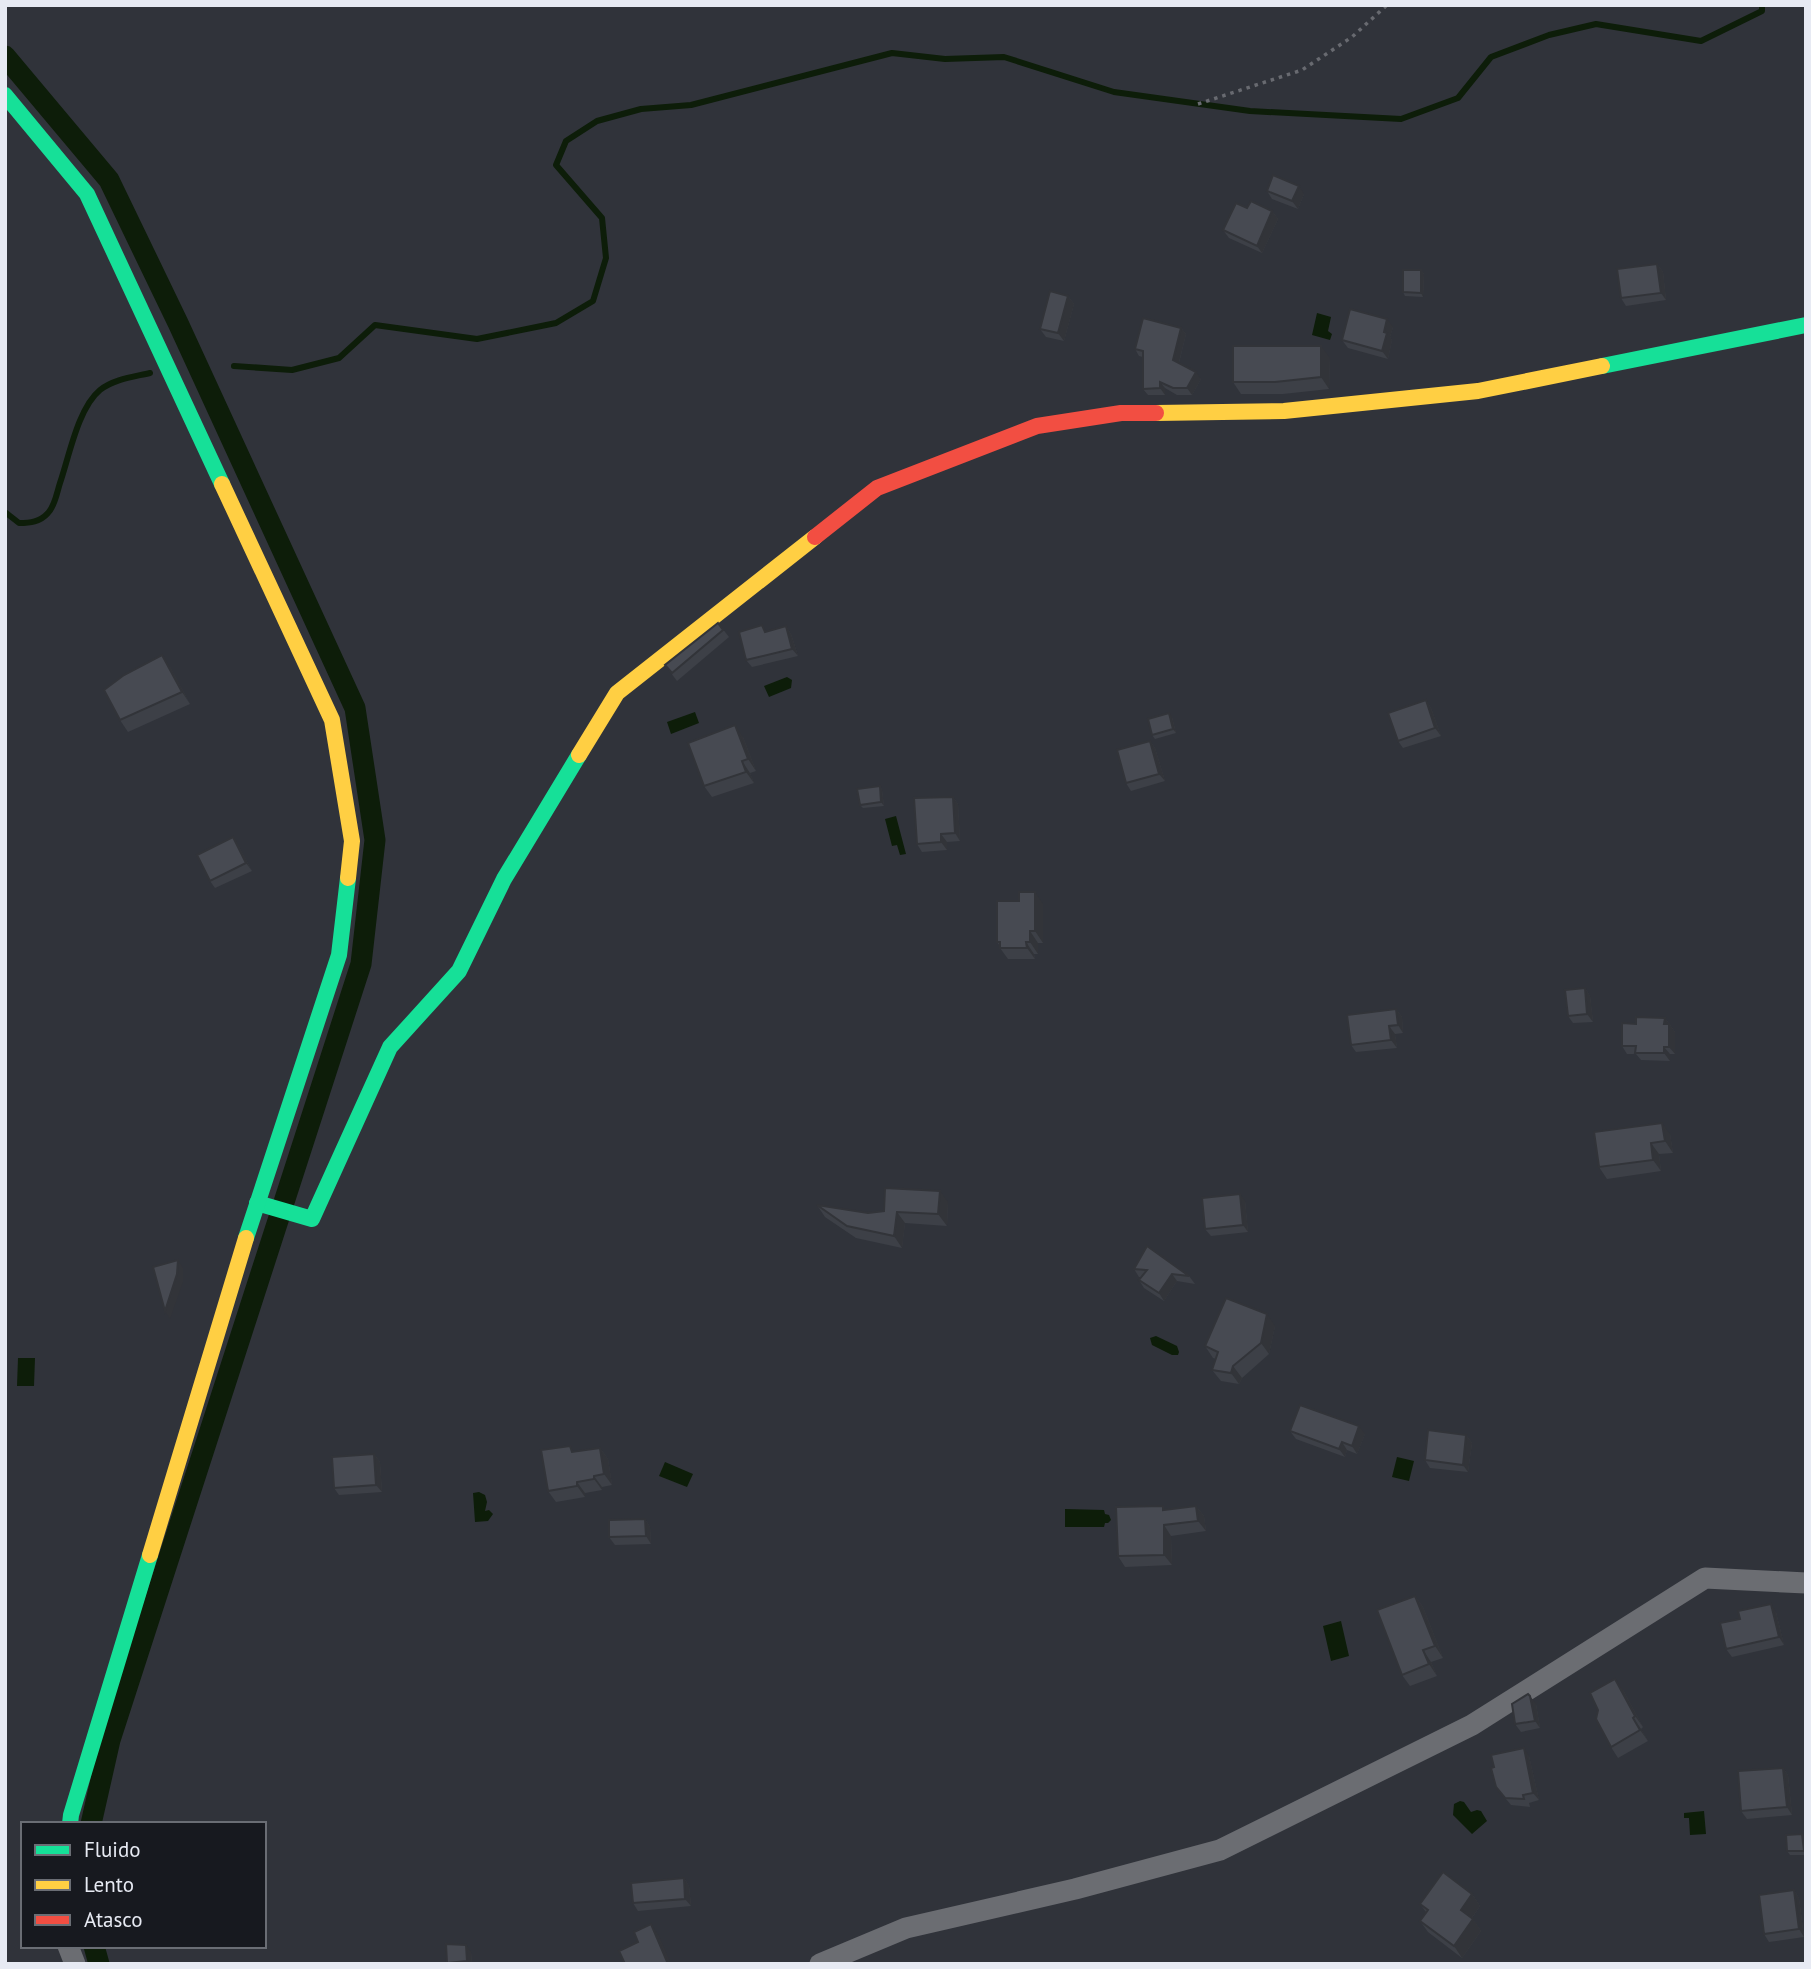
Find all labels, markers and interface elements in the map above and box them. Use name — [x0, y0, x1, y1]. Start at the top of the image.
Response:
legend — [21, 1822, 266, 1948]
text: Fluido — [84, 1836, 141, 1863]
text: Lento — [84, 1871, 134, 1898]
text: Atasco — [84, 1906, 143, 1933]

